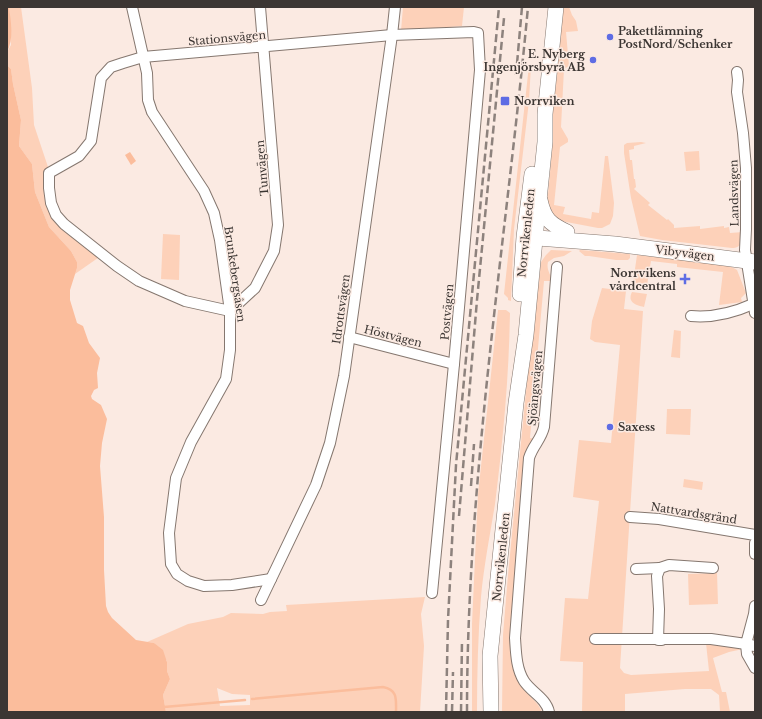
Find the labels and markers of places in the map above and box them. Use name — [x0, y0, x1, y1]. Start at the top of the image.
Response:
place label: Pakettlämning PostNord/Schenker — [618, 24, 733, 51]
marker: Pakettlämning PostNord/Schenker — [605, 32, 615, 42]
place label: E. Nyberg Ingenjörsbyrå AB — [483, 47, 585, 74]
marker: E. Nyberg Ingenjörsbyrå AB — [588, 55, 598, 65]
place label: Norrviken — [514, 94, 575, 108]
marker: Norrviken — [499, 95, 511, 107]
place label: Norrvikens vårdcentral — [609, 266, 676, 293]
marker: Norrvikens vårdcentral — [679, 273, 691, 285]
place label: Saxess — [618, 420, 655, 434]
marker: Saxess — [605, 422, 615, 432]

